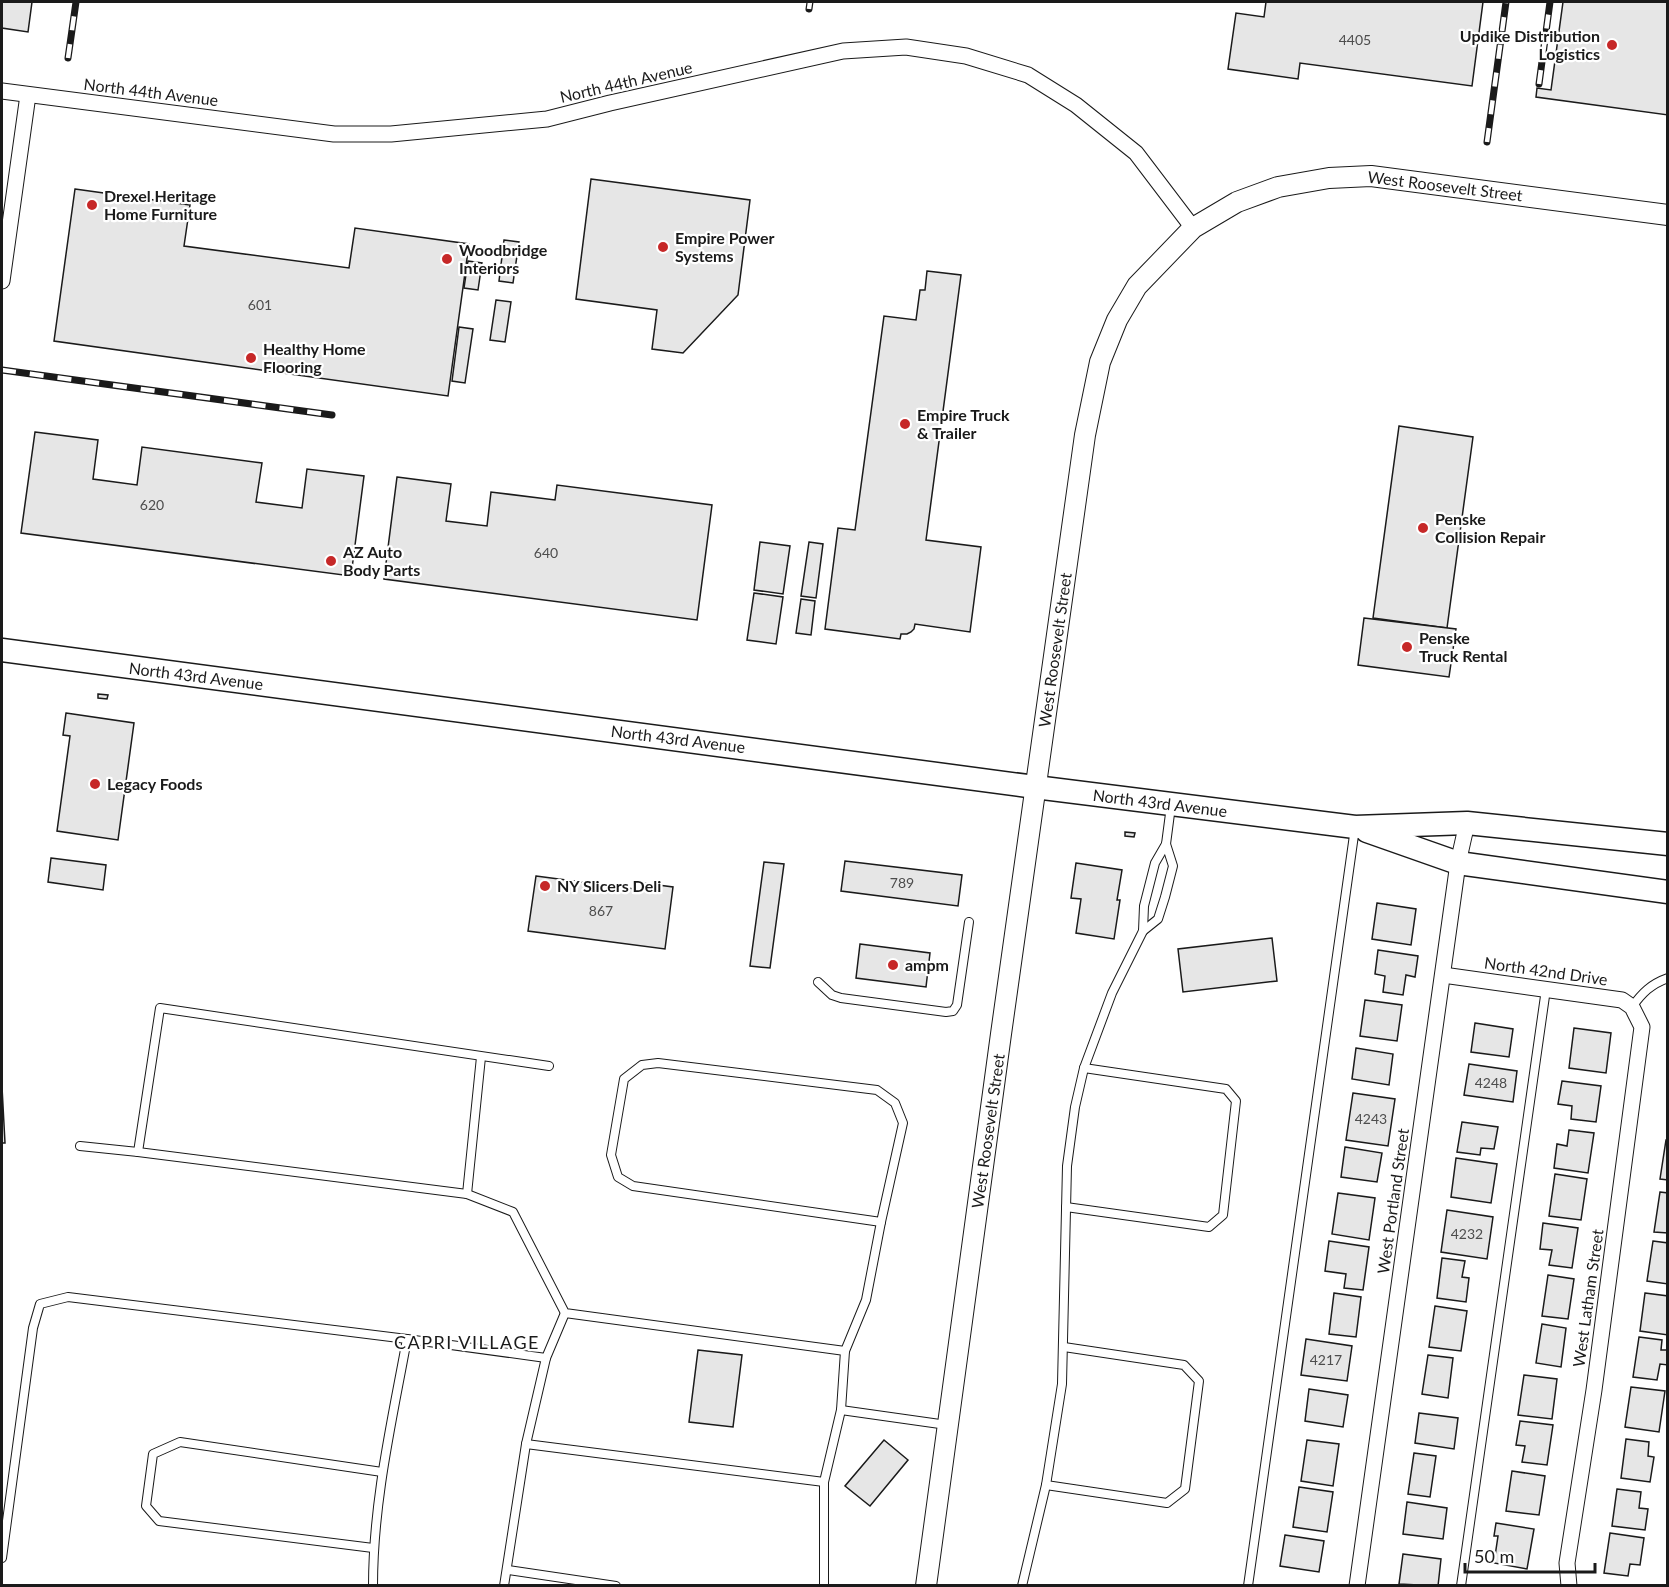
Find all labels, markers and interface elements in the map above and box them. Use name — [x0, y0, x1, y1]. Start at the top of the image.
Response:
place label: Updike Distribution Logistics — [1460, 26, 1600, 63]
house number: 4405 — [1339, 31, 1371, 48]
marker: Updike Distribution Logistics — [1605, 38, 1619, 52]
street label: North 44th Avenue — [558, 57, 694, 106]
street label: North 44th Avenue — [83, 74, 219, 109]
street label: West Roosevelt Street — [1367, 167, 1524, 204]
place label: Drexel Heritage Home Furniture — [104, 186, 217, 223]
marker: Drexel Heritage Home Furniture — [85, 198, 99, 212]
place label: Empire Power Systems — [675, 228, 775, 265]
place label: Woodbridge Interiors — [459, 240, 548, 277]
marker: Empire Power Systems — [656, 240, 670, 254]
marker: Woodbridge Interiors — [440, 252, 454, 266]
house number: 601 — [248, 296, 272, 313]
place label: Healthy Home Flooring — [263, 339, 366, 376]
marker: Healthy Home Flooring — [244, 351, 258, 365]
place label: Empire Truck & Trailer — [917, 405, 1010, 442]
marker: Empire Truck & Trailer — [898, 417, 912, 431]
house number: 620 — [140, 496, 164, 513]
place label: Penske Collision Repair — [1435, 509, 1545, 546]
marker: Penske Collision Repair — [1416, 521, 1430, 535]
place label: AZ Auto Body Parts — [342, 542, 420, 579]
house number: 640 — [534, 544, 558, 561]
marker: AZ Auto Body Parts — [324, 554, 338, 568]
street label: West Roosevelt Street — [1034, 571, 1075, 728]
place label: Penske Truck Rental — [1419, 628, 1507, 665]
marker: Penske Truck Rental — [1400, 640, 1414, 654]
street label: North 43rd Avenue — [128, 658, 264, 693]
street label: North 43rd Avenue — [610, 721, 746, 756]
place label: Legacy Foods — [107, 774, 202, 793]
marker: Legacy Foods — [88, 777, 102, 791]
street label: North 43rd Avenue — [1092, 785, 1228, 820]
house number: 789 — [890, 874, 914, 891]
place label: NY Slicers Deli — [557, 876, 661, 895]
marker: NY Slicers Deli — [538, 879, 552, 893]
house number: 867 — [589, 902, 613, 919]
street label: North 42nd Drive — [1483, 952, 1609, 989]
place label: ampm — [905, 955, 949, 974]
marker: ampm — [886, 958, 900, 972]
street label: West Roosevelt Street — [967, 1052, 1008, 1209]
house number: 4248 — [1475, 1074, 1507, 1091]
house number: 4243 — [1355, 1110, 1387, 1127]
street label: West Portland Street — [1373, 1127, 1412, 1275]
house number: 4232 — [1451, 1225, 1483, 1242]
street label: West Latham Street — [1568, 1228, 1607, 1368]
district label: CAPRI VILLAGE — [394, 1331, 540, 1353]
house number: 4217 — [1310, 1351, 1342, 1368]
scale bar — [1465, 1536, 1596, 1574]
text: 50 m — [1474, 1545, 1514, 1567]

